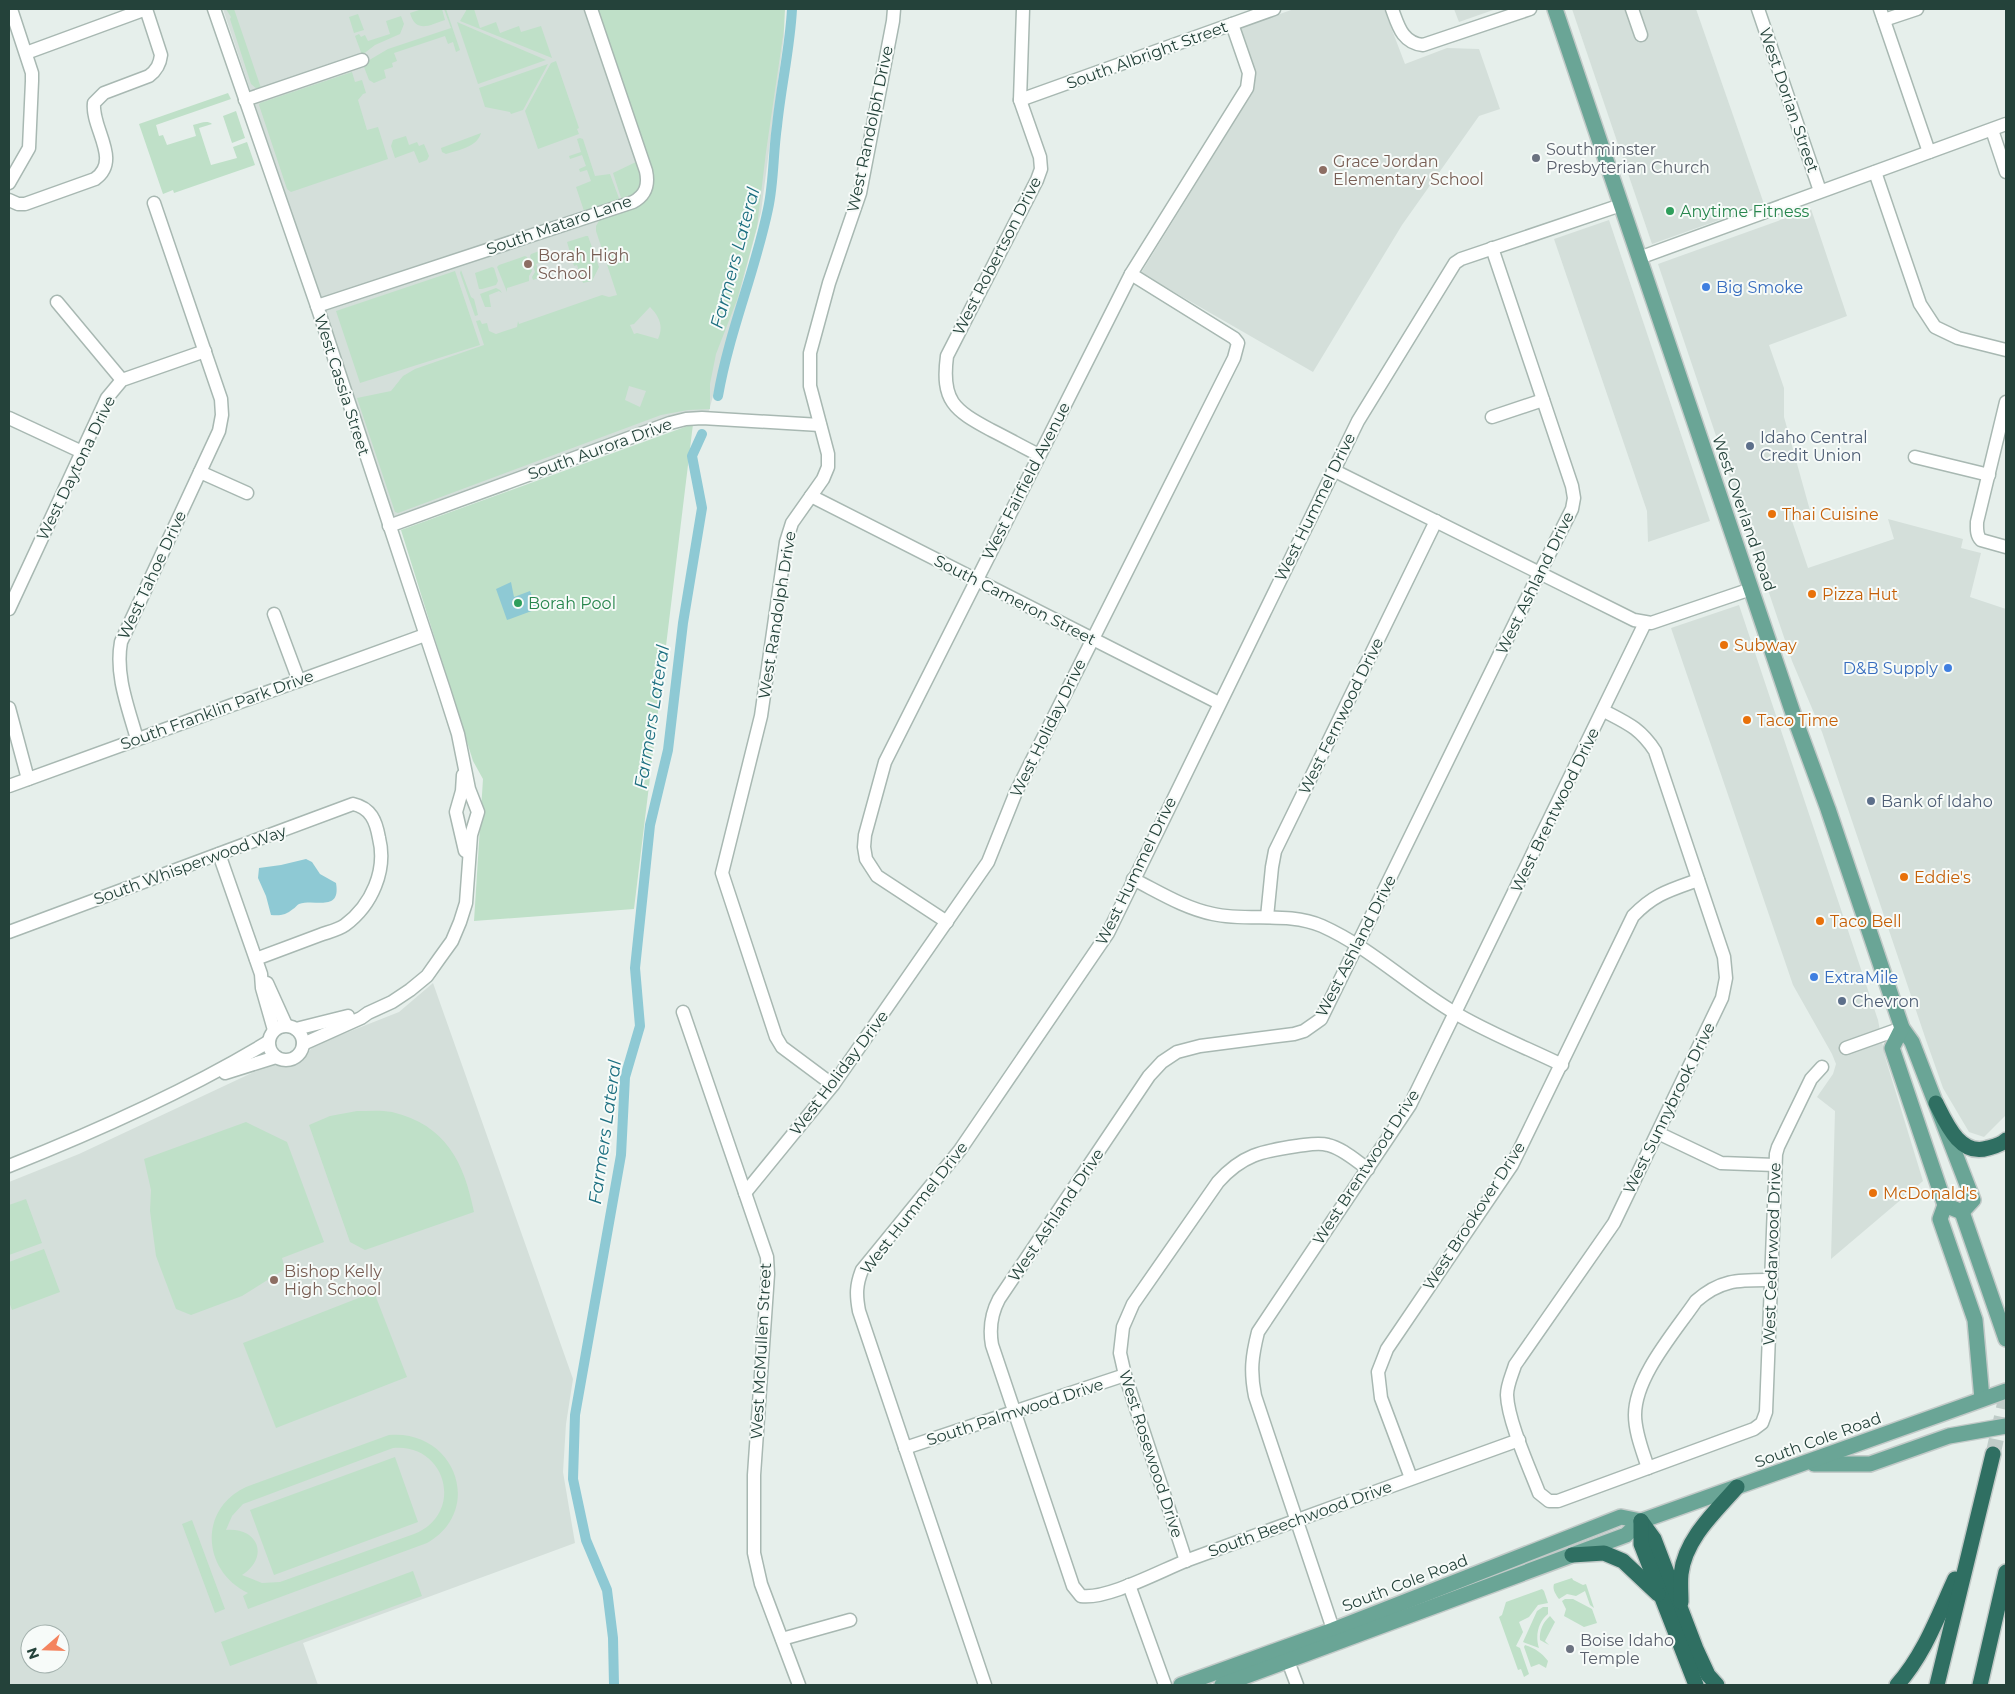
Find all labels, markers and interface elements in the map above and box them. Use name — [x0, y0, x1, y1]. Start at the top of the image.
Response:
street label: South Albright Street — [1064, 17, 1231, 93]
street label: West Dorian Street — [1755, 25, 1823, 175]
street label: West Randolph Drive — [843, 44, 897, 214]
place label: Southminster Presbyterian Church — [1546, 140, 1710, 177]
place label: Grace Jordan Elementary School — [1333, 152, 1484, 189]
marker: Southminster Presbyterian Church — [1530, 152, 1542, 164]
marker: Grace Jordan Elementary School — [1317, 164, 1329, 176]
street label: West Robertson Drive — [949, 174, 1045, 338]
water label: Farmers Lateral — [706, 185, 765, 331]
street label: South Mataro Lane — [484, 191, 634, 259]
place label: Anytime Fitness — [1680, 202, 1809, 221]
marker: Anytime Fitness — [1664, 205, 1676, 217]
place label: Borah High School — [538, 246, 629, 283]
marker: Borah High School — [522, 258, 534, 270]
place label: Big Smoke — [1716, 278, 1803, 297]
marker: Big Smoke — [1700, 281, 1712, 293]
street label: West Cassia Street — [310, 312, 374, 459]
street label: West Daytona Drive — [33, 392, 119, 544]
street label: West Fairfield Avenue — [978, 399, 1074, 563]
street label: South Aurora Drive — [525, 414, 675, 484]
place label: Idaho Central Credit Union — [1760, 428, 1868, 465]
street label: West Hummel Drive — [1271, 430, 1359, 584]
street label: West Overland Road — [1708, 432, 1780, 594]
marker: Idaho Central Credit Union — [1744, 440, 1756, 452]
place label: Thai Cuisine — [1782, 505, 1879, 524]
street label: West Tahoe Drive — [114, 508, 190, 642]
street label: West Ashland Drive — [1492, 508, 1578, 658]
marker: Thai Cuisine — [1766, 508, 1778, 520]
street label: West Randolph Drive — [754, 530, 800, 700]
street label: South Cameron Street — [931, 551, 1100, 649]
place label: Pizza Hut — [1822, 585, 1899, 604]
marker: Pizza Hut — [1806, 588, 1818, 600]
place label: Borah Pool — [528, 594, 616, 613]
marker: Borah Pool — [512, 597, 524, 609]
street label: West Fernwood Drive — [1295, 634, 1387, 798]
place label: Subway — [1734, 636, 1797, 655]
marker: Subway — [1718, 639, 1730, 651]
water label: Farmers Lateral — [630, 643, 674, 791]
street label: West Holiday Drive — [1006, 656, 1090, 800]
place label: D&B Supply — [1843, 659, 1938, 678]
marker: D&B Supply — [1942, 662, 1954, 674]
street label: South Franklin Park Drive — [118, 666, 316, 754]
place label: Taco Time — [1757, 711, 1838, 730]
marker: Taco Time — [1741, 714, 1753, 726]
street label: West Brentwood Drive — [1507, 724, 1603, 896]
place label: Bank of Idaho — [1881, 792, 1993, 811]
street label: West Hummel Drive — [1092, 794, 1180, 948]
marker: Bank of Idaho — [1865, 795, 1877, 807]
street label: South Whisperwood Way — [91, 821, 289, 909]
place label: Eddie's — [1914, 868, 1971, 887]
marker: Eddie's — [1898, 871, 1910, 883]
street label: West Ashland Drive — [1312, 872, 1400, 1020]
place label: Taco Bell — [1830, 912, 1902, 931]
marker: Taco Bell — [1814, 915, 1826, 927]
place label: ExtraMile — [1824, 968, 1898, 987]
marker: ExtraMile — [1808, 971, 1820, 983]
place label: Chevron — [1852, 992, 1919, 1011]
marker: Chevron — [1836, 995, 1848, 1007]
street label: West Holiday Drive — [786, 1007, 892, 1139]
street label: West Sunnybrook Drive — [1619, 1019, 1719, 1197]
water label: Farmers Lateral — [584, 1058, 626, 1206]
street label: West Brentwood Drive — [1309, 1086, 1423, 1248]
street label: West Hummel Drive — [856, 1138, 972, 1278]
street label: West Brookover Drive — [1419, 1138, 1529, 1294]
street label: West Ashland Drive — [1004, 1145, 1108, 1285]
street label: West Cedarwood Drive — [1759, 1162, 1785, 1346]
place label: McDonald's — [1883, 1184, 1977, 1203]
marker: McDonald's — [1867, 1187, 1879, 1199]
place label: Bishop Kelly High School — [284, 1262, 382, 1299]
street label: West McMullen Street — [747, 1262, 775, 1440]
marker: Bishop Kelly High School — [268, 1274, 280, 1286]
street label: West Rosewood Drive — [1115, 1368, 1187, 1540]
street label: South Palmwood Drive — [924, 1374, 1106, 1450]
street label: South Cole Road — [1752, 1408, 1884, 1472]
street label: South Beechwood Drive — [1206, 1477, 1394, 1561]
street label: South Cole Road — [1339, 1550, 1471, 1616]
north arrow — [20, 1624, 70, 1674]
place label: Boise Idaho Temple — [1580, 1631, 1674, 1668]
marker: Boise Idaho Temple — [1564, 1643, 1576, 1655]
text: N — [22, 1645, 43, 1662]

